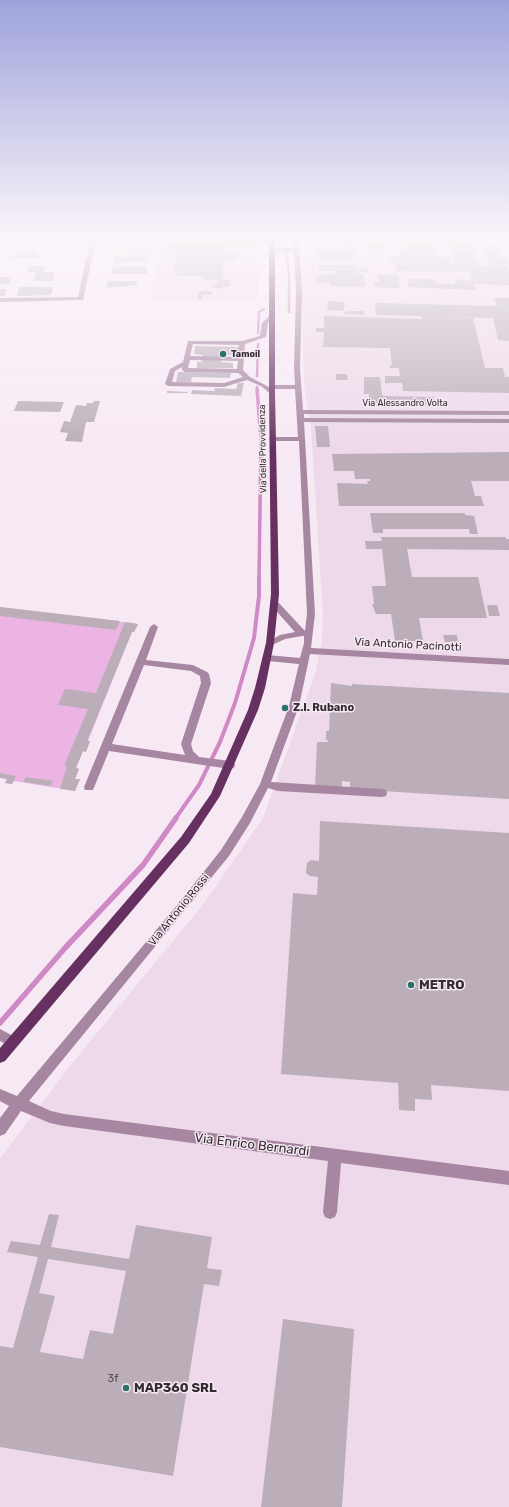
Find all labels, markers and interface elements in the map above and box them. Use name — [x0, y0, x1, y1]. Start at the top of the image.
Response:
marker: Tamoil — [218, 349, 228, 359]
place label: Tamoil — [231, 349, 260, 359]
street label: Via Alessandro Volta — [362, 398, 448, 408]
street label: Via della Provvidenza — [257, 405, 269, 493]
street label: Via Antonio Pacinotti — [354, 636, 462, 654]
place label: Z.I. Rubano — [293, 701, 354, 715]
marker: Z.I. Rubano — [280, 703, 290, 713]
street label: Via Antonio Rossi — [146, 871, 212, 949]
place label: METRO — [419, 977, 464, 993]
marker: METRO — [406, 980, 416, 990]
street label: Via Enrico Bernardi — [194, 1130, 310, 1160]
house number: 3f — [108, 1372, 118, 1386]
place label: MAP360 SRL — [134, 1380, 217, 1396]
marker: MAP360 SRL — [121, 1383, 131, 1393]

